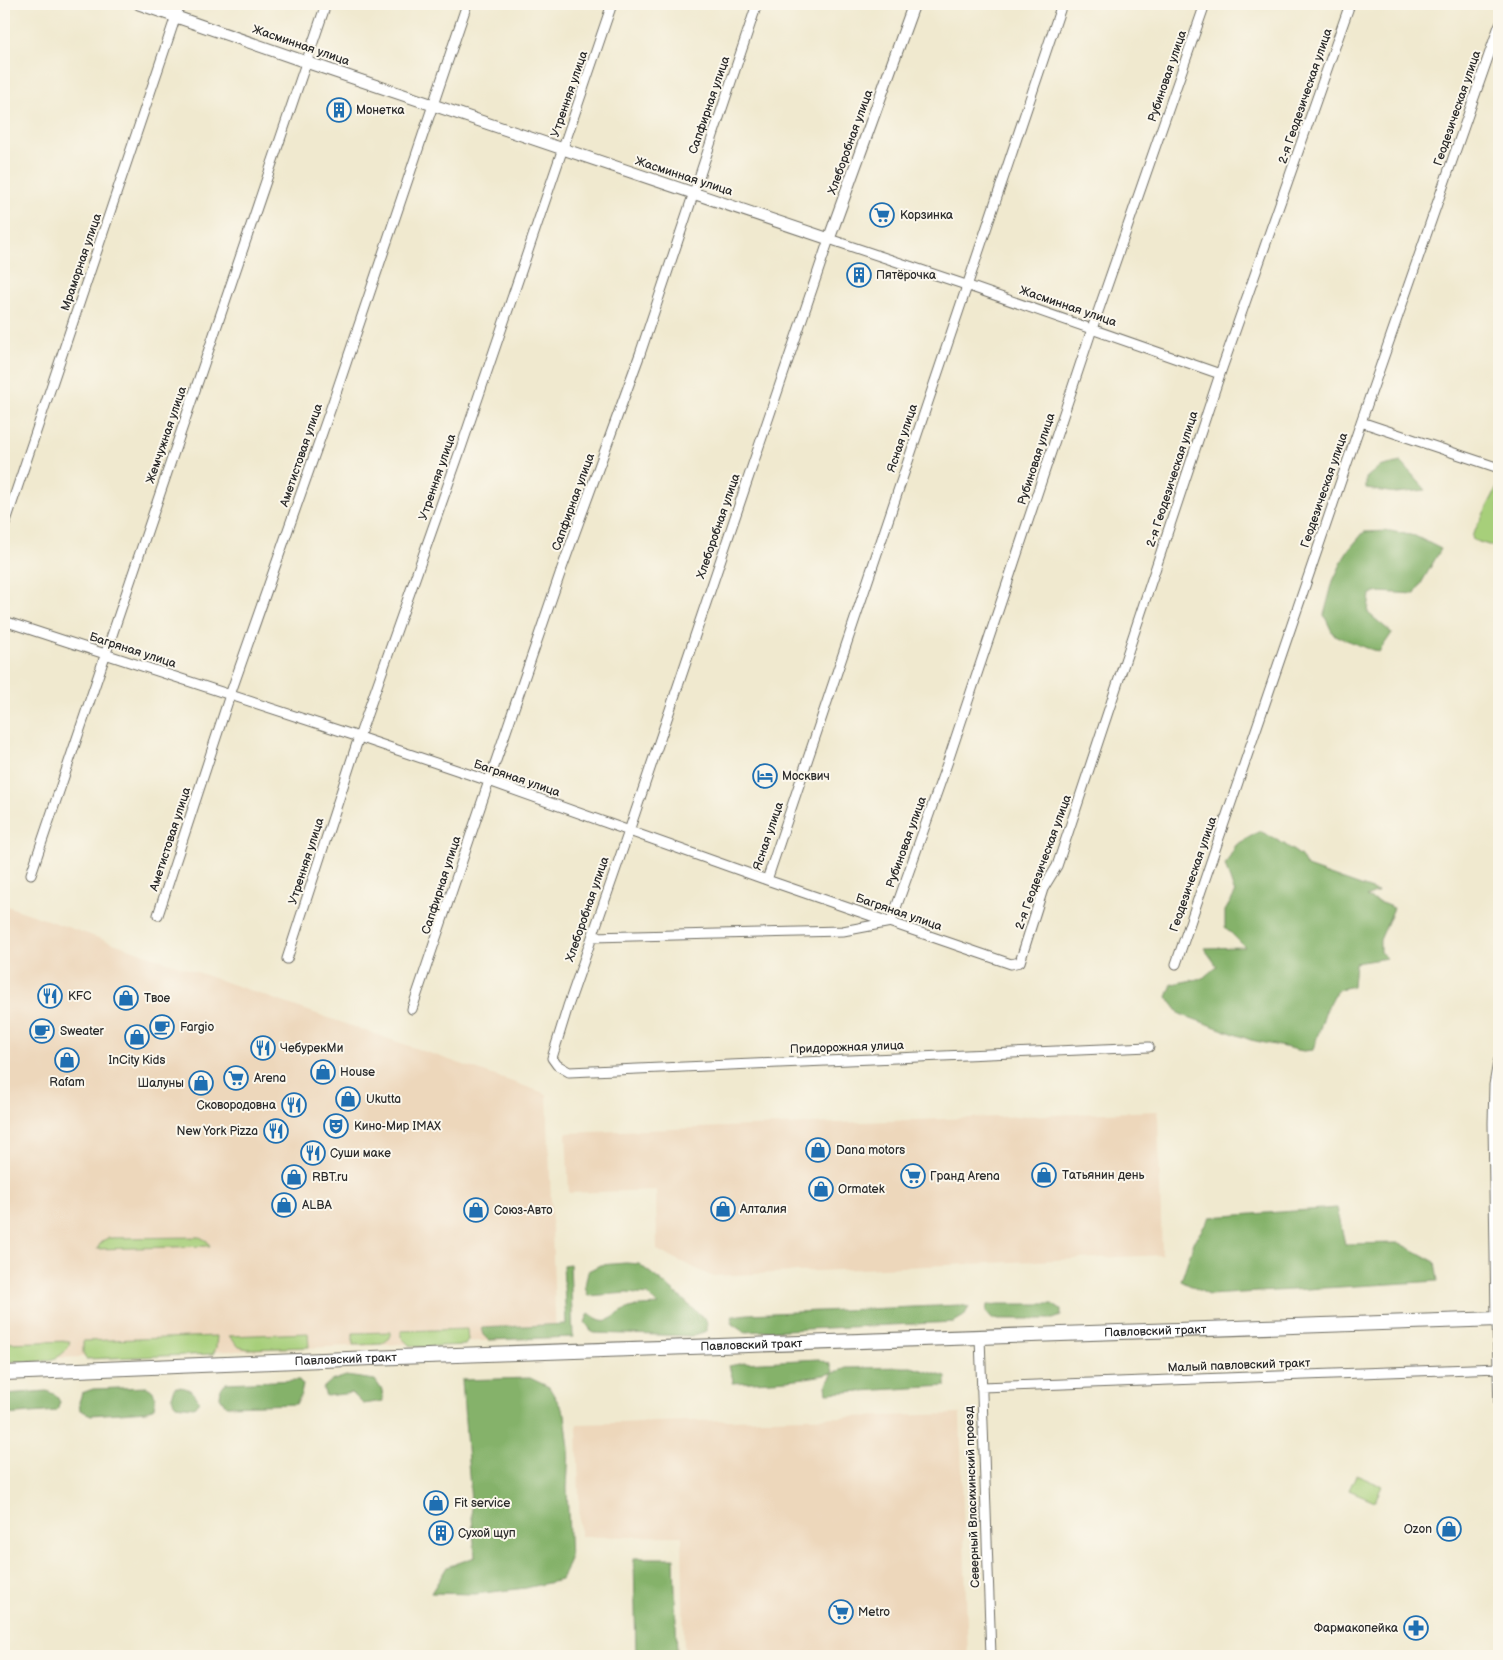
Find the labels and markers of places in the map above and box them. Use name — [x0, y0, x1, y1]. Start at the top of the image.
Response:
building icon: Монетка — [326, 97, 352, 123]
place label: Монетка — [356, 103, 405, 118]
supermarket icon: Корзинка — [869, 202, 895, 228]
place label: Корзинка — [900, 208, 953, 223]
building icon: Пятёрочка — [846, 262, 872, 288]
place label: Пятёрочка — [876, 268, 936, 283]
hotel icon: Москвич — [752, 763, 778, 789]
place label: Москвич — [782, 769, 830, 784]
restaurant icon: KFC — [37, 983, 63, 1009]
shop icon: Твое — [113, 985, 139, 1011]
place label: KFC — [68, 989, 92, 1004]
place label: Твое — [144, 991, 171, 1006]
cafe icon: Fargio — [149, 1014, 175, 1040]
cafe icon: Sweater — [29, 1018, 55, 1044]
place label: Fargio — [180, 1020, 214, 1035]
place label: Sweater — [60, 1024, 105, 1039]
shop icon: InCity Kids — [124, 1024, 150, 1050]
restaurant icon: ЧебурекМи — [250, 1035, 276, 1061]
place label: ЧебурекМи — [280, 1041, 343, 1056]
shop icon: Rafam — [54, 1047, 80, 1073]
place label: InCity Kids — [109, 1053, 165, 1068]
shop icon: House — [310, 1059, 336, 1085]
supermarket icon: Arena — [223, 1065, 249, 1091]
place label: House — [340, 1065, 375, 1080]
shop icon: Шалуны — [188, 1070, 214, 1096]
place label: Arena — [254, 1071, 286, 1086]
place label: Rafam — [49, 1075, 85, 1090]
place label: Шалуны — [138, 1076, 184, 1091]
shop icon: Ukutta — [335, 1086, 361, 1112]
restaurant icon: Сковородовна — [281, 1092, 307, 1118]
place label: Ukutta — [366, 1092, 401, 1107]
place label: Сковородовна — [196, 1098, 276, 1113]
theatre icon: Кино-Мир IMAX — [323, 1113, 349, 1139]
restaurant icon: New York Pizza — [263, 1118, 289, 1144]
place label: Кино-Мир IMAX — [354, 1119, 441, 1134]
place label: New York Pizza — [177, 1124, 258, 1139]
shop icon: Dana motors — [805, 1137, 831, 1163]
restaurant icon: Суши маке — [300, 1140, 326, 1166]
place label: Dana motors — [836, 1143, 905, 1158]
place label: Суши маке — [330, 1146, 391, 1161]
shop icon: Татьянин день — [1031, 1162, 1057, 1188]
supermarket icon: Гранд Arena — [900, 1163, 926, 1189]
shop icon: RBT.ru — [281, 1164, 307, 1190]
place label: Татьянин день — [1062, 1168, 1145, 1183]
place label: Гранд Arena — [930, 1169, 1000, 1184]
place label: RBT.ru — [312, 1170, 348, 1185]
shop icon: Ormatek — [808, 1176, 834, 1202]
place label: Ormatek — [838, 1182, 885, 1197]
shop icon: ALBA — [271, 1192, 297, 1218]
shop icon: Алталия — [710, 1196, 736, 1222]
shop icon: Союз-Авто — [463, 1197, 489, 1223]
place label: ALBA — [302, 1198, 332, 1213]
place label: Алталия — [739, 1202, 787, 1217]
place label: Союз-Авто — [494, 1203, 553, 1218]
shop icon: Fit service — [423, 1490, 449, 1516]
place label: Fit service — [454, 1496, 510, 1511]
shop icon: Ozon — [1436, 1516, 1462, 1542]
building icon: Сухой щуп — [428, 1520, 454, 1546]
place label: Ozon — [1404, 1522, 1432, 1537]
place label: Сухой щуп — [458, 1526, 516, 1541]
supermarket icon: Metro — [828, 1599, 854, 1625]
place label: Metro — [858, 1605, 890, 1620]
pharmacy icon: Фармакопейка — [1403, 1615, 1429, 1641]
place label: Фармакопейка — [1314, 1621, 1398, 1636]

